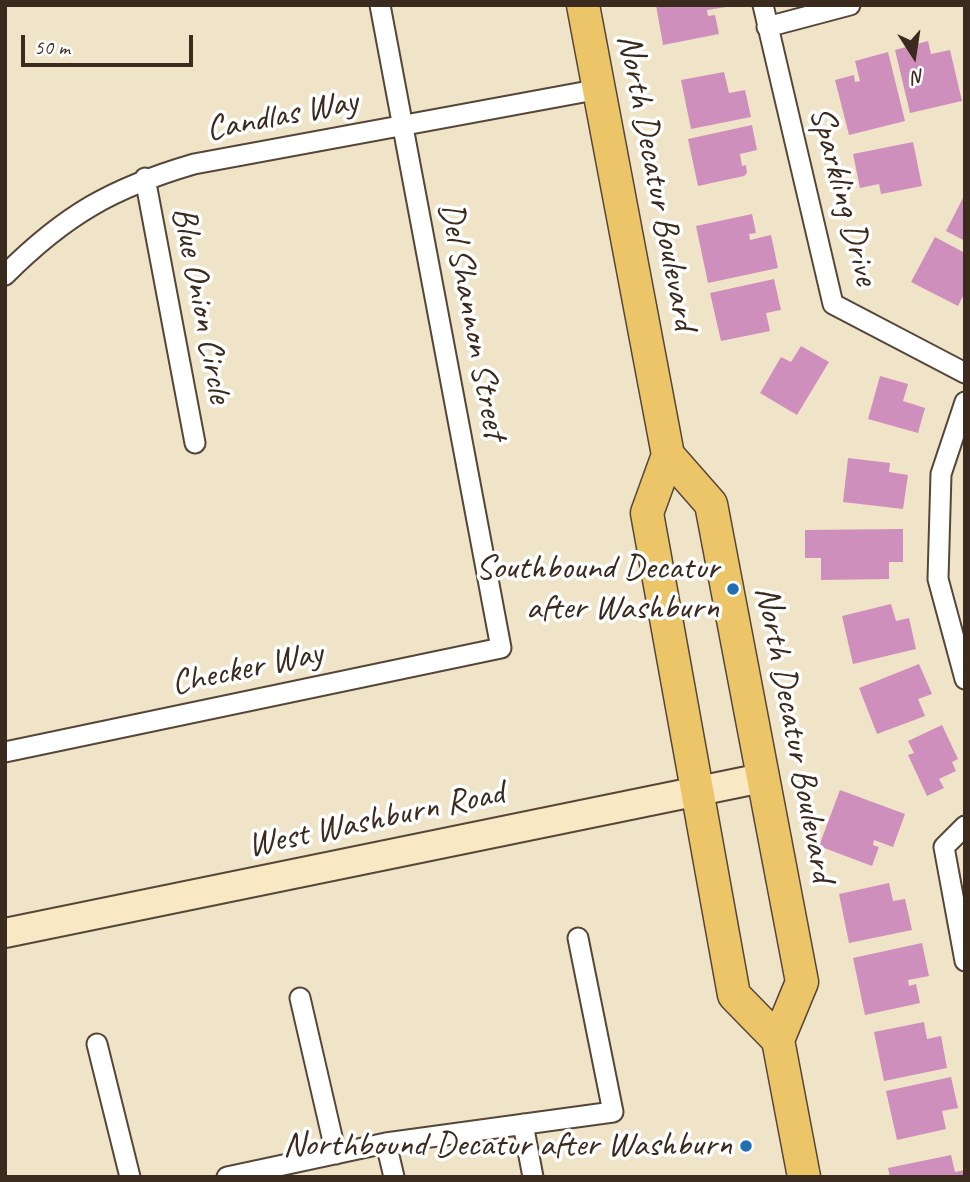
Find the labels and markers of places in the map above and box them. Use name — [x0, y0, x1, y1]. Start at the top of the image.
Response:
place label: Southbound Decatur after Washburn — [476, 548, 719, 630]
marker: Southbound Decatur after Washburn — [725, 581, 741, 597]
place label: Northbound Decatur after Washburn — [283, 1125, 732, 1167]
marker: Northbound Decatur after Washburn — [738, 1138, 754, 1154]

